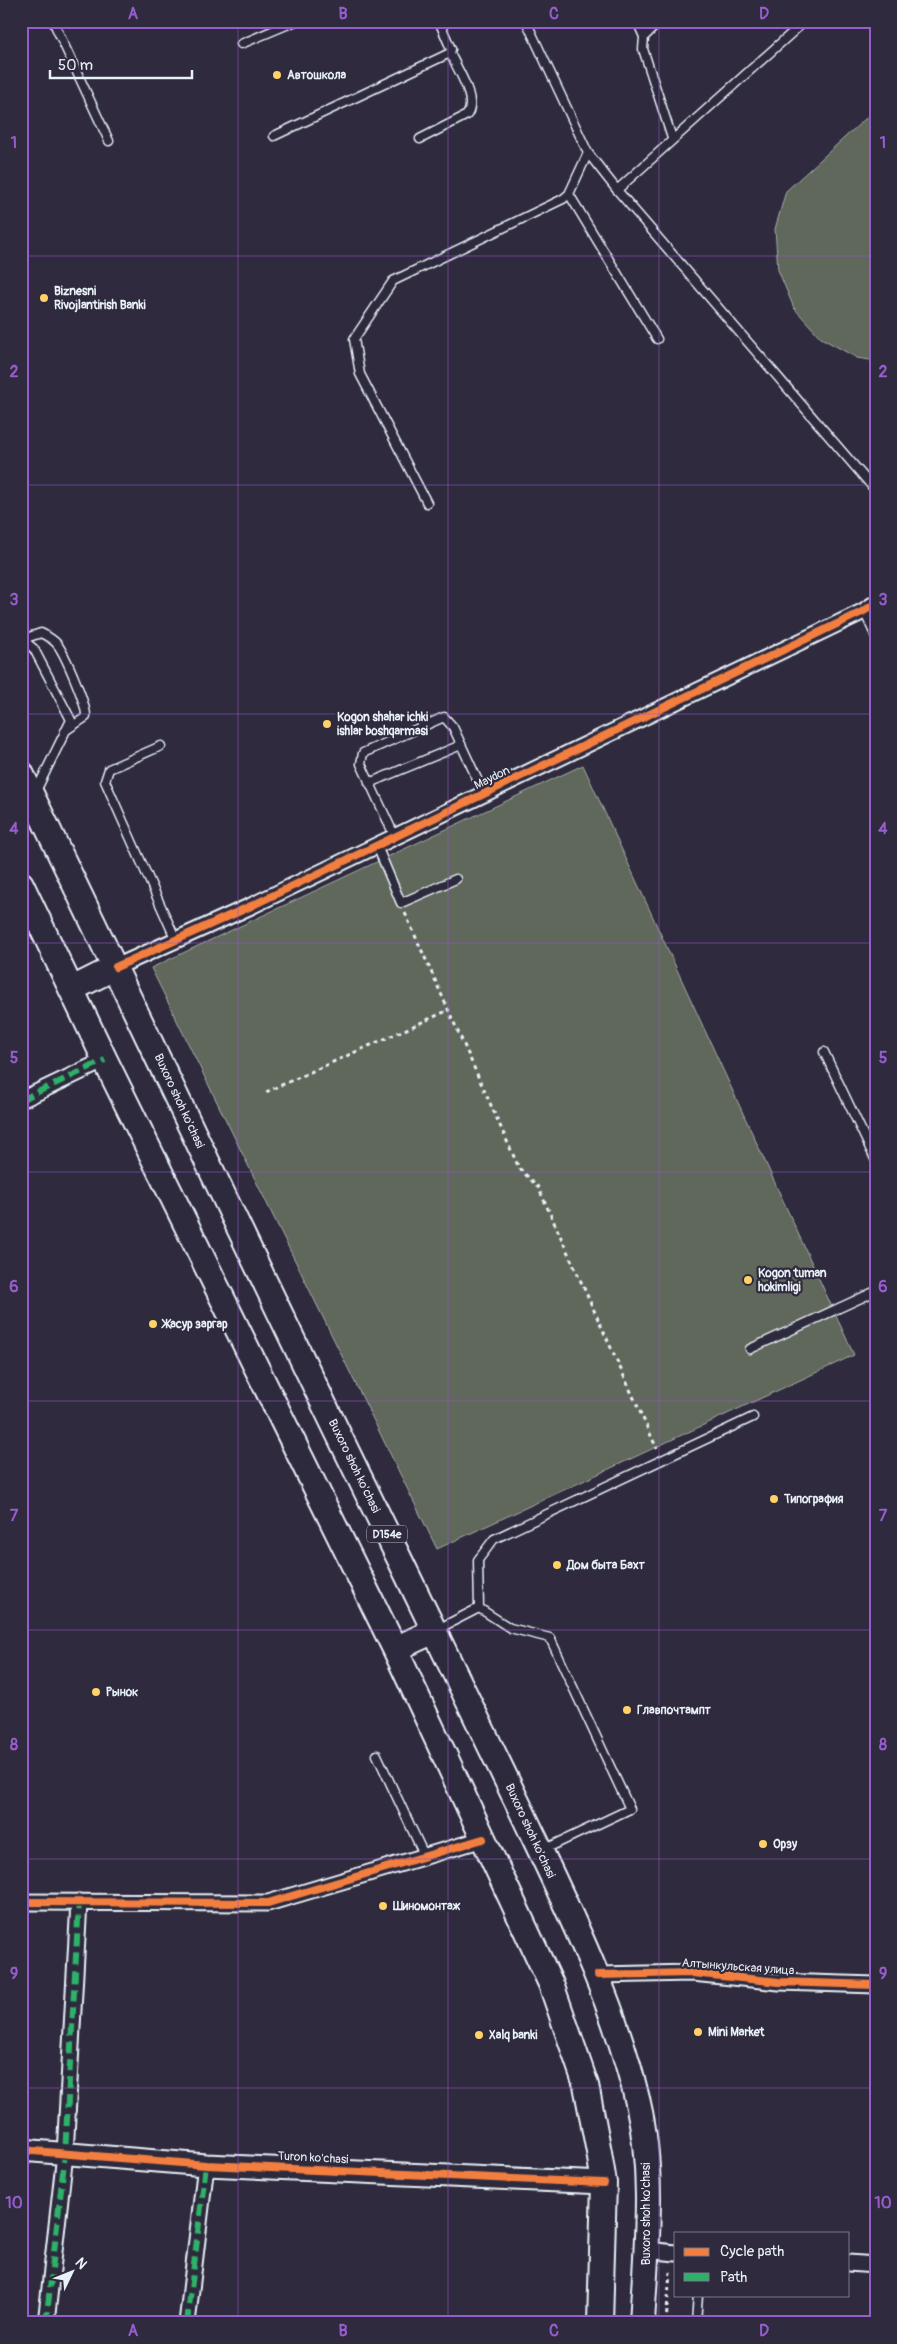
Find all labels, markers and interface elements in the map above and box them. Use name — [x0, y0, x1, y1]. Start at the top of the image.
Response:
text: A — [128, 4, 139, 24]
text: B — [338, 4, 348, 24]
text: C — [549, 4, 559, 24]
text: D — [759, 4, 769, 24]
scale bar — [50, 48, 192, 80]
text: 50 m — [58, 56, 93, 75]
place label: Автошкола — [287, 68, 347, 83]
marker: Автошкола — [271, 69, 283, 81]
text: 1 — [11, 133, 17, 153]
text: 1 — [880, 133, 886, 153]
place label: Biznesni Rivojlantirish Banki — [54, 284, 146, 313]
marker: Biznesni Rivojlantirish Banki — [38, 292, 50, 304]
text: 2 — [10, 362, 19, 382]
text: 2 — [879, 362, 888, 382]
text: 3 — [10, 590, 19, 610]
text: 3 — [879, 590, 888, 610]
place label: Kogon shahar ichki ishlar boshqarmasi — [337, 710, 428, 739]
marker: Kogon shahar ichki ishlar boshqarmasi — [321, 718, 333, 730]
street label: Maydon — [472, 763, 513, 793]
text: 4 — [9, 819, 19, 839]
text: 4 — [878, 819, 888, 839]
text: 5 — [10, 1048, 19, 1068]
text: 5 — [879, 1048, 888, 1068]
street label: Buxoro shoh ko'chasi — [151, 1051, 207, 1151]
place label: Kogon tuman hokimligi — [758, 1266, 827, 1295]
marker: Kogon tuman hokimligi — [742, 1274, 754, 1286]
text: 6 — [9, 1277, 19, 1297]
text: 6 — [878, 1277, 888, 1297]
place label: Жасур заргар — [161, 1317, 228, 1332]
marker: Жасур заргар — [147, 1318, 159, 1330]
street label: Buxoro shoh ko'chasi — [325, 1417, 383, 1515]
place label: Типография — [783, 1492, 844, 1507]
marker: Типография — [768, 1493, 780, 1505]
text: 7 — [10, 1506, 19, 1526]
text: 7 — [879, 1506, 888, 1526]
road number: D154e — [367, 1526, 407, 1542]
place label: Дом быта Бахт — [566, 1558, 646, 1573]
marker: Дом быта Бахт — [551, 1559, 563, 1571]
place label: Рынок — [106, 1685, 139, 1700]
marker: Рынок — [90, 1686, 102, 1698]
place label: Главпочтампт — [637, 1703, 712, 1718]
marker: Главпочтампт — [621, 1704, 633, 1716]
text: 8 — [10, 1735, 18, 1755]
text: 8 — [879, 1735, 887, 1755]
street label: Buxoro shoh ko'chasi — [502, 1781, 558, 1881]
place label: Орзу — [773, 1837, 798, 1852]
marker: Орзу — [757, 1838, 769, 1850]
place label: Шиномонтаж — [392, 1899, 461, 1914]
marker: Шиномонтаж — [377, 1900, 389, 1912]
street label: Алтынкульская улица — [681, 1956, 795, 1978]
text: 9 — [10, 1964, 18, 1984]
text: 9 — [879, 1964, 887, 1984]
place label: Mini Market — [708, 2025, 766, 2040]
marker: Mini Market — [692, 2026, 704, 2038]
place label: Xalq banki — [489, 2028, 538, 2043]
marker: Xalq banki — [473, 2029, 485, 2041]
street label: Turon ko'chasi — [277, 2149, 349, 2167]
street label: Buxoro shoh ko'chasi — [639, 2163, 654, 2265]
text: 10 — [5, 2193, 23, 2213]
text: 10 — [874, 2193, 892, 2213]
legend — [674, 2232, 850, 2296]
text: Cycle path — [720, 2242, 784, 2261]
north arrow — [48, 2246, 98, 2296]
text: N — [72, 2254, 91, 2273]
text: Path — [720, 2268, 747, 2287]
text: A — [128, 2321, 139, 2341]
text: B — [338, 2321, 348, 2341]
text: C — [549, 2321, 559, 2341]
text: D — [759, 2321, 769, 2341]

